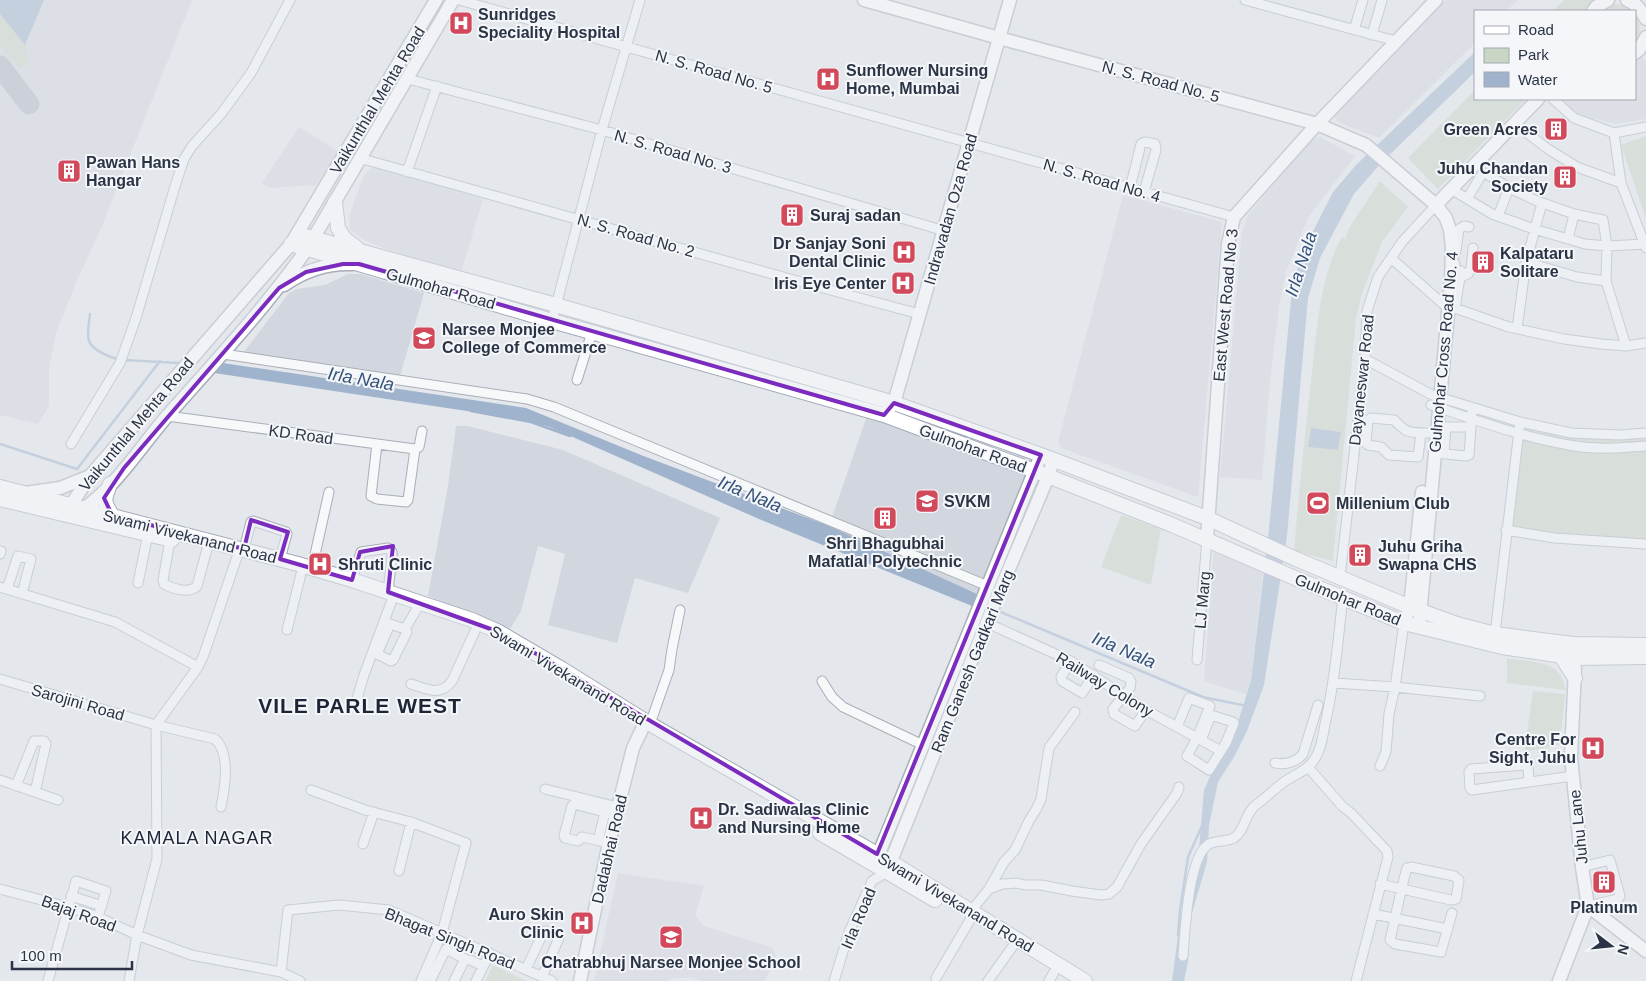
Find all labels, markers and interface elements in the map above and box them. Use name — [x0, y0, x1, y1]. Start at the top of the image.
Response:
place label: Sunridges Speciality Hospital — [478, 6, 620, 41]
hospital icon: Sunridges Speciality Hospital — [448, 10, 474, 36]
legend — [1474, 10, 1636, 100]
text: Road — [1518, 21, 1554, 38]
street label: Vaikunthlal Mehta Road — [327, 24, 428, 177]
text: Park — [1518, 46, 1549, 63]
street label: N. S. Road No. 5 — [653, 47, 774, 96]
street label: N. S. Road No. 5 — [1100, 58, 1222, 105]
place label: Sunflower Nursing Home, Mumbai — [846, 62, 988, 97]
hospital icon: Sunflower Nursing Home, Mumbai — [815, 66, 841, 92]
text: Water — [1518, 71, 1557, 88]
building icon: Green Acres — [1543, 116, 1569, 142]
place label: Green Acres — [1443, 121, 1538, 138]
street label: N. S. Road No. 3 — [612, 127, 733, 176]
street label: Indravadan Oza Road — [921, 132, 980, 287]
place label: Pawan Hans Hangar — [86, 154, 180, 189]
street label: N. S. Road No. 4 — [1041, 156, 1162, 205]
building icon: Pawan Hans Hangar — [56, 158, 82, 184]
place label: Juhu Chandan Society — [1437, 160, 1548, 195]
building icon: Juhu Chandan Society — [1552, 164, 1578, 190]
building icon: Suraj sadan — [779, 202, 805, 228]
place label: Suraj sadan — [810, 207, 901, 224]
street label: N. S. Road No. 2 — [575, 211, 696, 260]
street label: East West Road No 3 — [1210, 228, 1241, 382]
water label: Irla Nala — [1281, 229, 1321, 299]
place label: Dr Sanjay Soni Dental Clinic — [773, 235, 886, 270]
hospital icon: Dr Sanjay Soni Dental Clinic — [891, 239, 917, 265]
place label: Kalpataru Solitare — [1500, 245, 1574, 280]
building icon: Kalpataru Solitare — [1470, 249, 1496, 275]
street label: Gulmohar Cross Road No. 4 — [1426, 251, 1461, 453]
street label: Gulmohar Road — [384, 265, 497, 312]
hospital icon: Iris Eye Center — [890, 270, 916, 296]
place label: Iris Eye Center — [774, 275, 886, 292]
street label: Dayaneswar Road — [1346, 314, 1377, 446]
place label: Narsee Monjee College of Commerce — [442, 321, 607, 356]
school or university icon: Narsee Monjee College of Commerce — [411, 325, 437, 351]
street label: Vaikunthlal Mehta Road — [76, 354, 197, 494]
water label: Irla Nala — [326, 363, 396, 395]
street label: Gulmohar Road — [917, 421, 1029, 476]
street label: KD Road — [268, 422, 334, 447]
water label: Irla Nala — [715, 472, 785, 516]
school or university icon: SVKM — [914, 488, 940, 514]
sports icon: Millenium Club — [1305, 490, 1331, 516]
place label: SVKM — [944, 493, 990, 510]
place label: Millenium Club — [1336, 495, 1450, 512]
building icon: Shri Bhagubhai Mafatlal Polytechnic — [872, 505, 898, 531]
street label: Swami Vivekanand Road — [101, 507, 279, 566]
place label: Shri Bhagubhai Mafatlal Polytechnic — [808, 535, 962, 570]
place label: Juhu Griha Swapna CHS — [1378, 538, 1477, 573]
building icon: Juhu Griha Swapna CHS — [1347, 542, 1373, 568]
hospital icon: Shruti Clinic — [307, 551, 333, 577]
place label: Shruti Clinic — [338, 556, 432, 573]
street label: Ram Ganesh Gadkari Marg — [928, 567, 1017, 755]
street label: Gulmohar Road — [1292, 570, 1403, 629]
street label: LJ Marg — [1192, 571, 1213, 630]
street label: Swami Vivekanand Road — [487, 622, 649, 729]
water label: Irla Nala — [1089, 628, 1159, 672]
street label: Railway Colony — [1053, 649, 1156, 720]
street label: Sarojini Road — [29, 681, 126, 724]
district label: VILE PARLE WEST — [258, 694, 462, 717]
place label: Centre For Sight, Juhu — [1489, 731, 1576, 766]
hospital icon: Centre For Sight, Juhu — [1580, 735, 1606, 761]
street label: Juhu Lane — [1566, 789, 1591, 865]
street label: Dadabhai Road — [589, 793, 630, 905]
place label: Dr. Sadiwalas Clinic and Nursing Home — [718, 801, 869, 836]
hospital icon: Dr. Sadiwalas Clinic and Nursing Home — [688, 805, 714, 831]
district label: KAMALA NAGAR — [120, 828, 274, 848]
street label: Swami Vivekanand Road — [875, 849, 1037, 956]
building icon: Platinum — [1591, 869, 1617, 895]
street label: Irla Road — [838, 885, 879, 951]
street label: Bajaj Road — [39, 892, 119, 935]
place label: Platinum — [1570, 899, 1638, 916]
street label: Bhagat Singh Road — [382, 905, 517, 972]
place label: Auro Skin Clinic — [488, 906, 564, 941]
hospital icon: Auro Skin Clinic — [569, 910, 595, 936]
north arrow — [1586, 921, 1636, 971]
school or university icon: Chatrabhuj Narsee Monjee School — [658, 924, 684, 950]
scale bar — [12, 938, 132, 970]
text: N — [1614, 943, 1633, 957]
text: 100 m — [20, 947, 62, 964]
place label: Chatrabhuj Narsee Monjee School — [541, 954, 801, 971]

